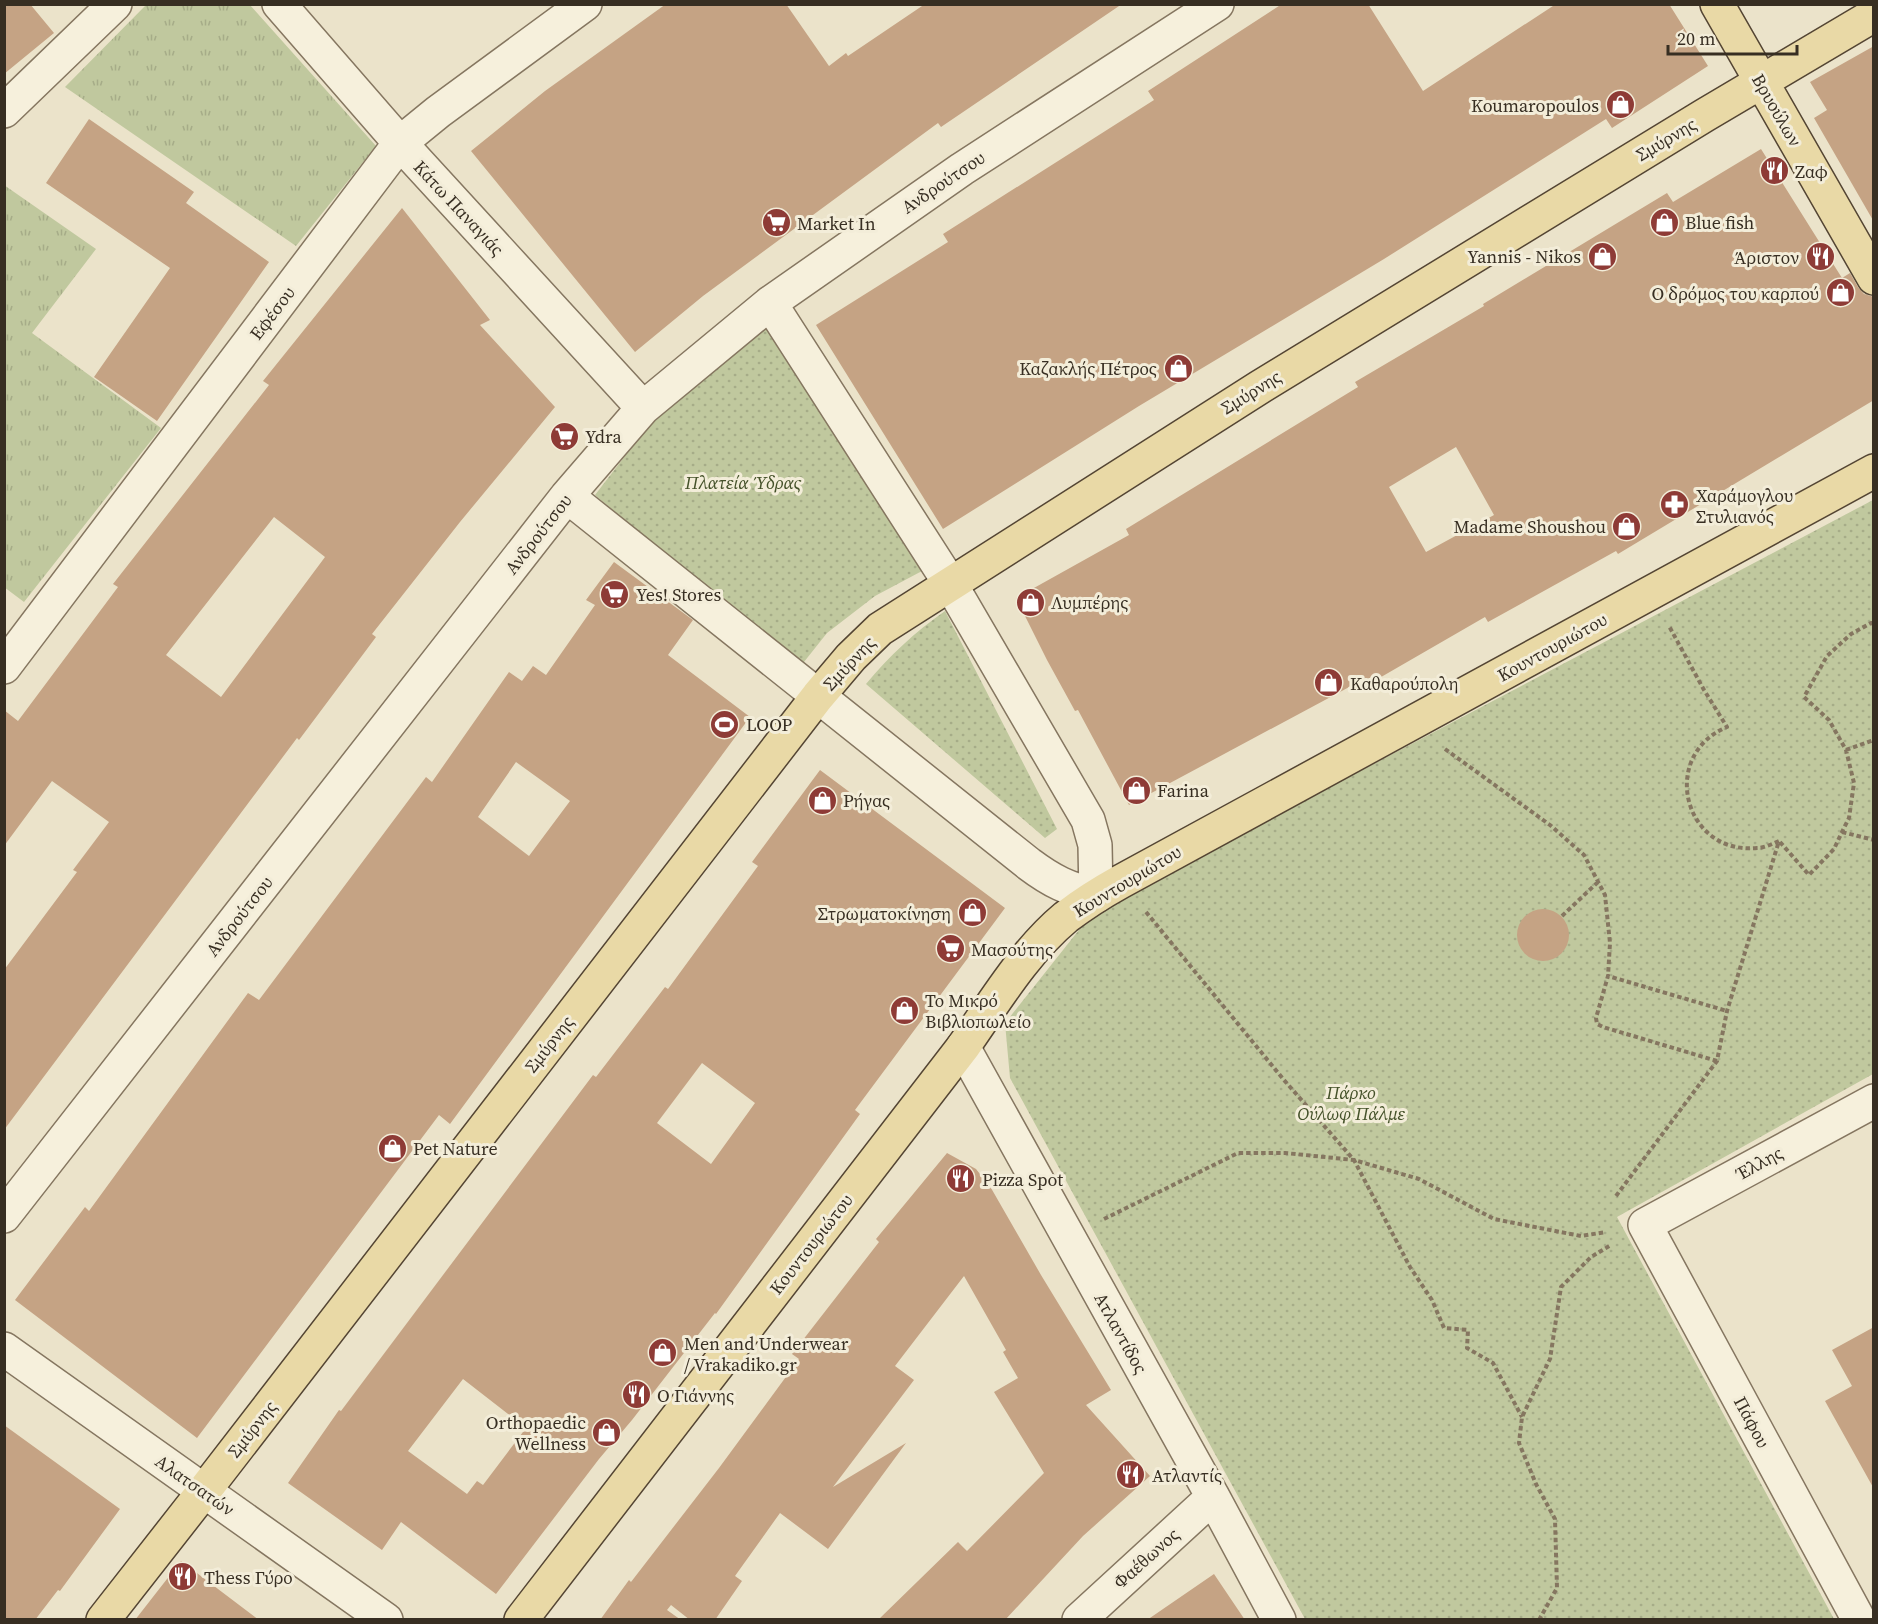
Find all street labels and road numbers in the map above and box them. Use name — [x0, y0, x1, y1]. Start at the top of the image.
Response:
street label: Βρυούλων — [1746, 69, 1808, 151]
street label: Σμύρνης — [1631, 111, 1701, 167]
street label: Ανδρούτσου — [896, 145, 990, 219]
street label: Κάτω Παναγιάς — [408, 155, 510, 261]
street label: Εφέσου — [244, 281, 300, 345]
street label: Σμύρνης — [1216, 364, 1286, 420]
street label: Ανδρούτσου — [499, 489, 577, 579]
street label: Κουντουριώτου — [1493, 607, 1611, 687]
street label: Σμύρνης — [817, 630, 881, 696]
street label: Κουντουριώτου — [1068, 839, 1186, 923]
street label: Ανδρούτσου — [200, 871, 278, 961]
street label: Σμύρνης — [519, 1010, 579, 1078]
street label: Έλλης — [1730, 1140, 1787, 1187]
street label: Κουντουριώτου — [764, 1188, 858, 1300]
street label: Ατλαντίδος — [1088, 1288, 1154, 1378]
street label: Πάφου — [1728, 1392, 1776, 1452]
street label: Σμύρνης — [222, 1395, 282, 1463]
street label: Αλατσατών — [150, 1449, 240, 1522]
street label: Φαέθωνος — [1108, 1522, 1184, 1594]

